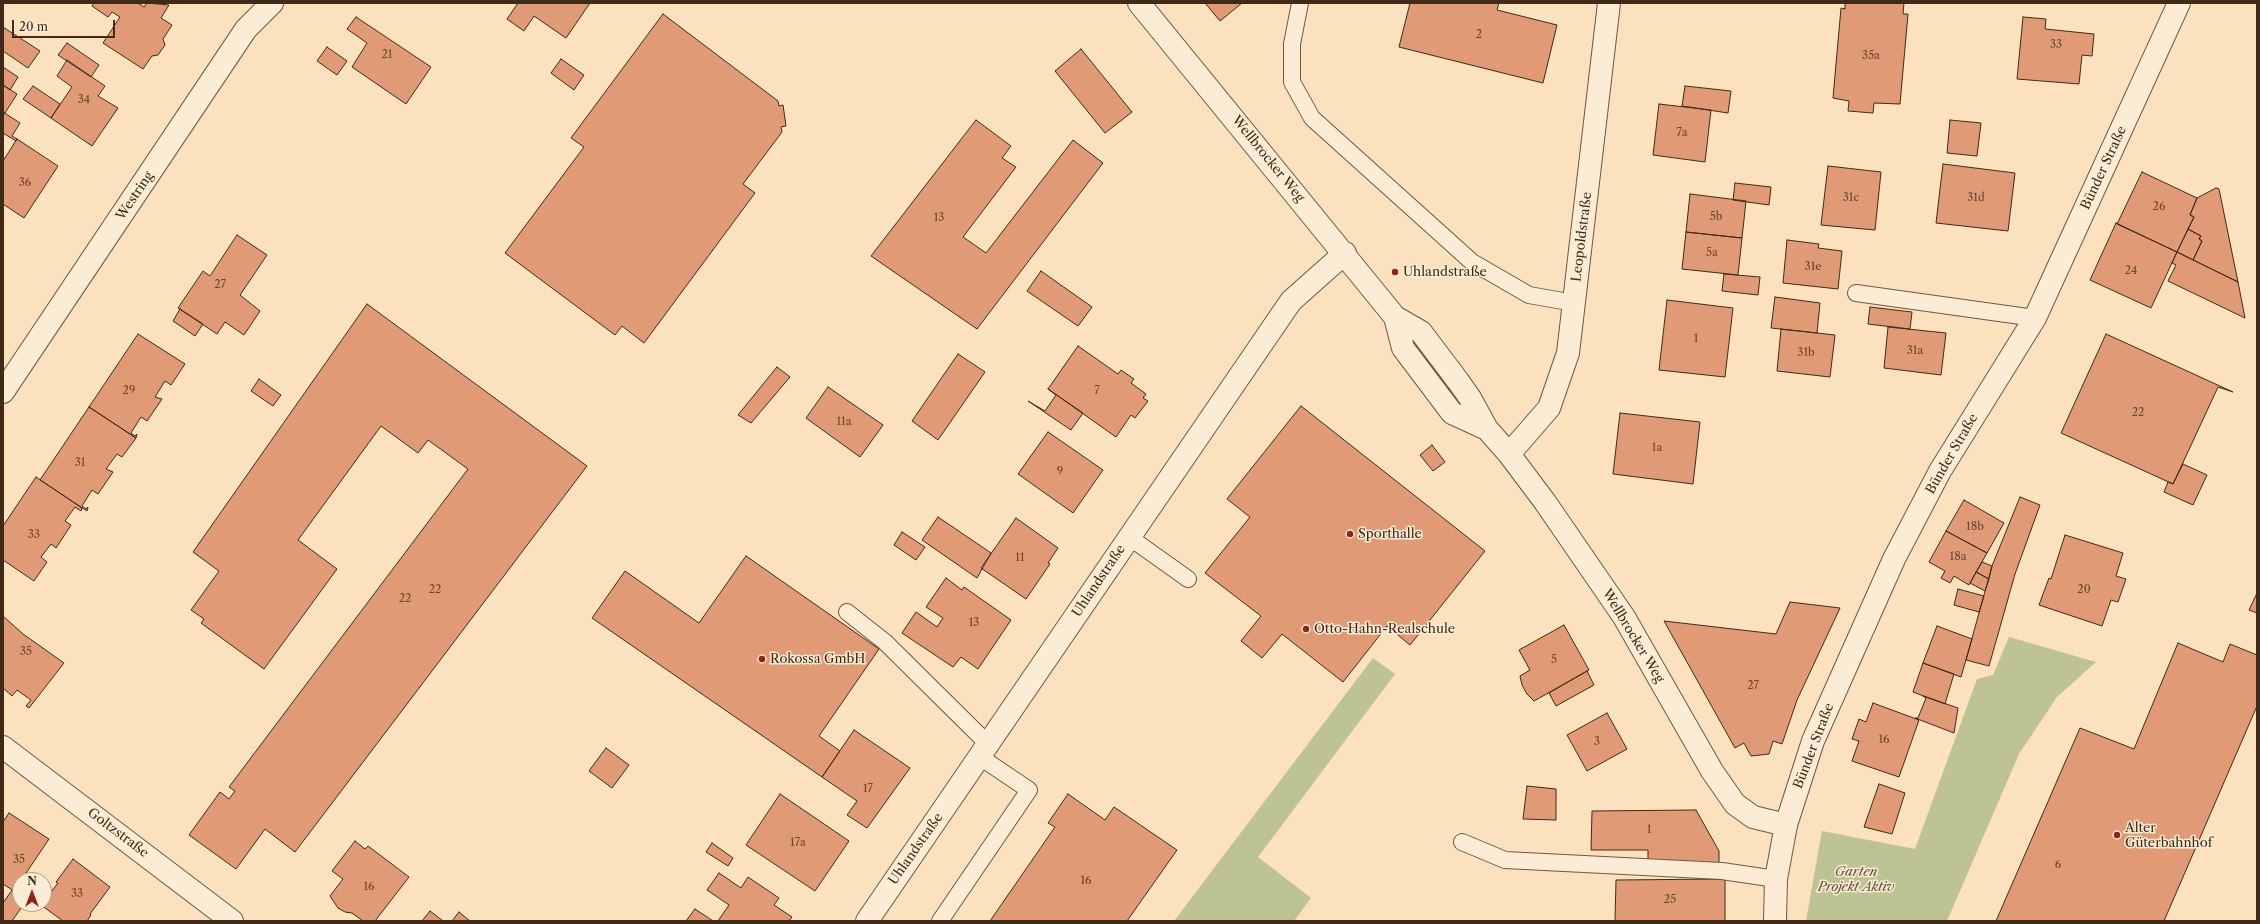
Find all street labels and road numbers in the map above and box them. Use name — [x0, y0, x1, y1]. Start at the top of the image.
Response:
street label: Wellbrocker Weg — [1228, 113, 1308, 205]
street label: Bünder Straße — [2078, 124, 2130, 212]
street label: Westring — [113, 169, 157, 223]
street label: Leopoldstraße — [1569, 191, 1595, 283]
street label: Bünder Straße — [1923, 411, 1981, 497]
street label: Uhlandstraße — [1069, 542, 1129, 620]
street label: Wellbrocker Weg — [1599, 586, 1667, 686]
street label: Bünder Straße — [1791, 701, 1837, 791]
street label: Goltzstraße — [84, 805, 152, 861]
street label: Uhlandstraße — [886, 810, 946, 888]

